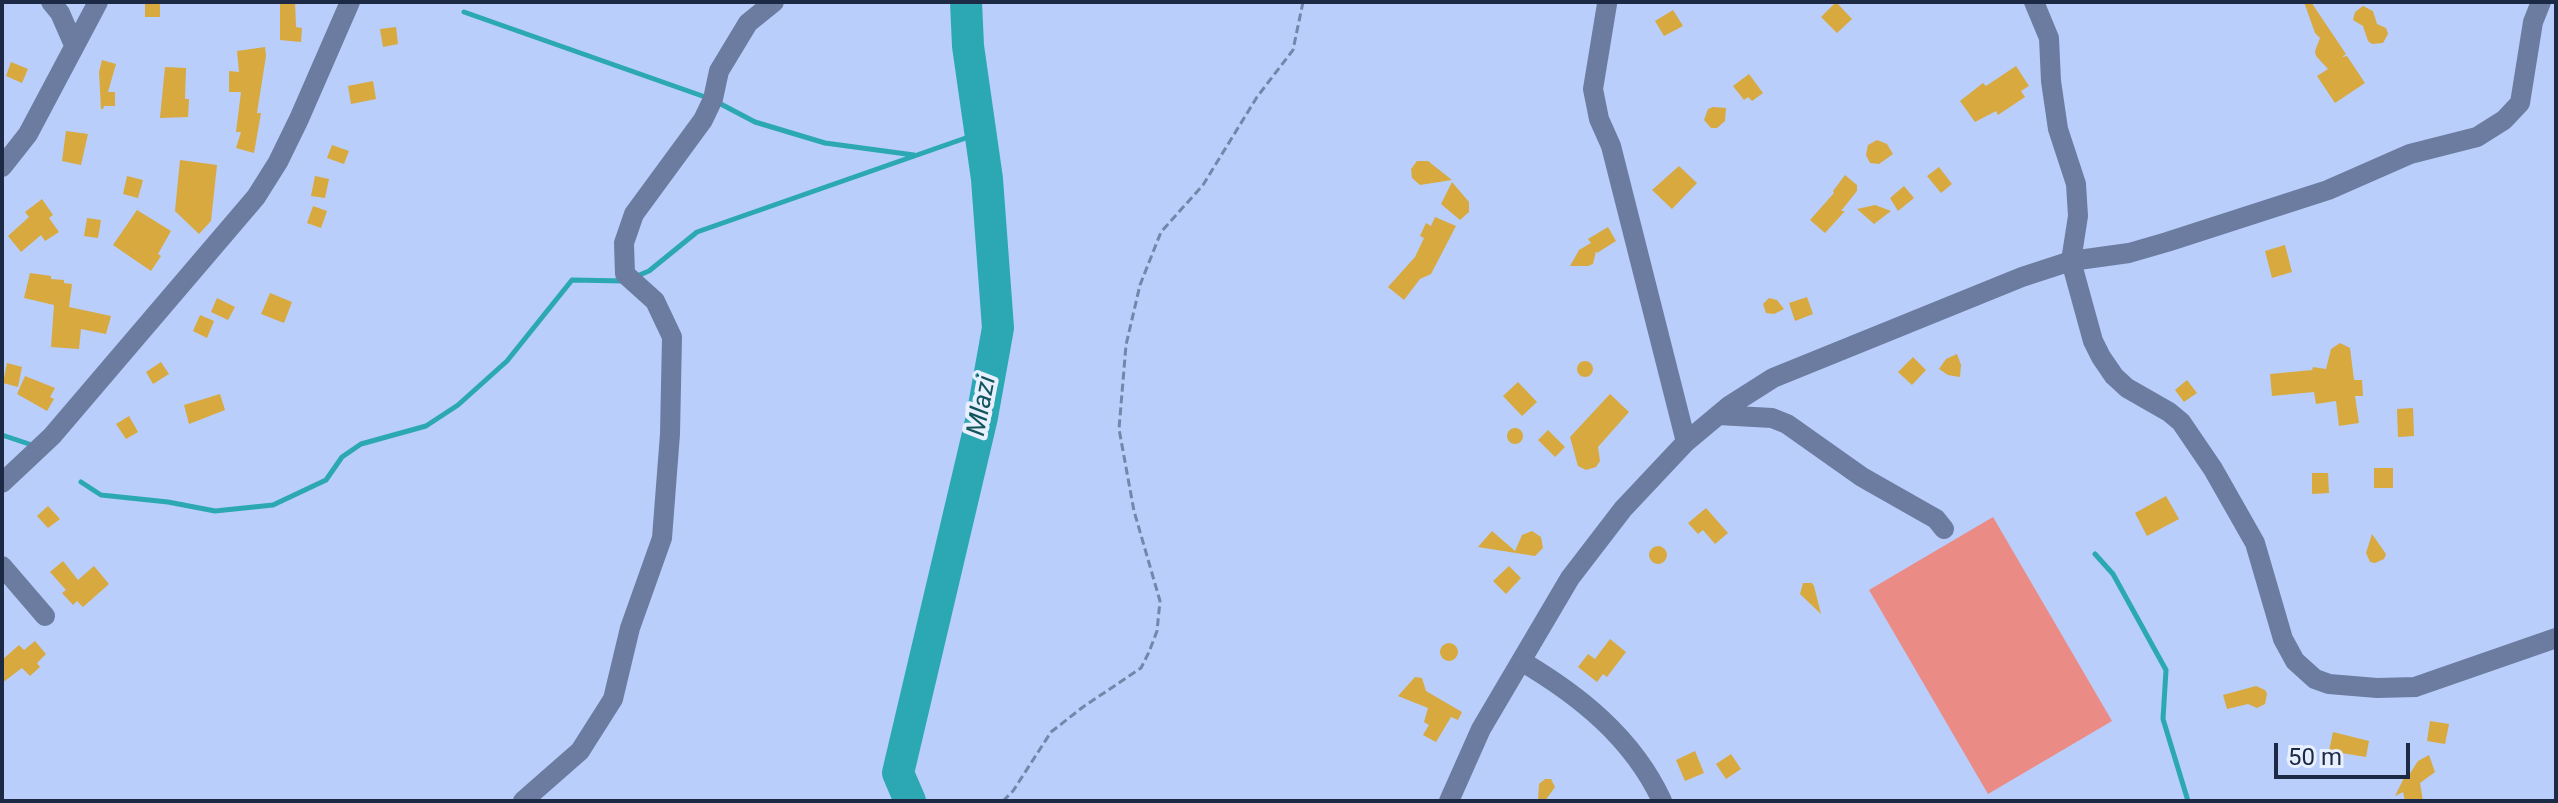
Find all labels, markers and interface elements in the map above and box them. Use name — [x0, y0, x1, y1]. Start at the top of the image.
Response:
water label: Mlazi — [962, 373, 1004, 439]
scale bar — [2278, 727, 2414, 777]
text: 50 m — [2288, 743, 2342, 771]

